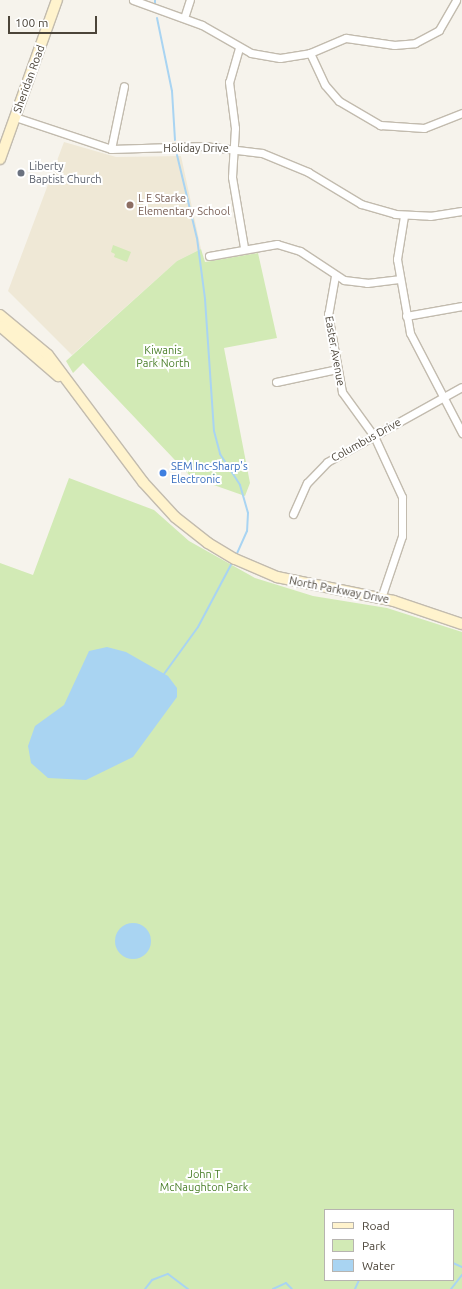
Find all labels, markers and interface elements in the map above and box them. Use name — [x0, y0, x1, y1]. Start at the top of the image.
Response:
scale bar — [10, 8, 99, 34]
text: 100 m — [15, 16, 48, 29]
street label: Sheridan Road — [11, 43, 47, 115]
street label: Holiday Drive — [163, 141, 229, 155]
place label: Liberty Baptist Church — [29, 160, 102, 186]
marker: Liberty Baptist Church — [16, 168, 26, 178]
place label: L E Starke Elementary School — [138, 192, 230, 218]
marker: L E Starke Elementary School — [125, 200, 135, 210]
street label: Easter Avenue — [322, 315, 348, 387]
park label: Kiwanis Park North — [136, 344, 190, 370]
street label: Columbus Drive — [329, 415, 403, 465]
place label: SEM Inc-Sharp's Electronic — [171, 460, 248, 486]
marker: SEM Inc-Sharp's Electronic — [158, 468, 168, 478]
street label: North Parkway Drive — [288, 574, 390, 606]
park label: John T McNaughton Park — [160, 1168, 248, 1194]
legend — [324, 1209, 454, 1281]
text: Road — [362, 1219, 390, 1232]
text: Park — [362, 1239, 386, 1252]
text: Water — [362, 1259, 395, 1272]

